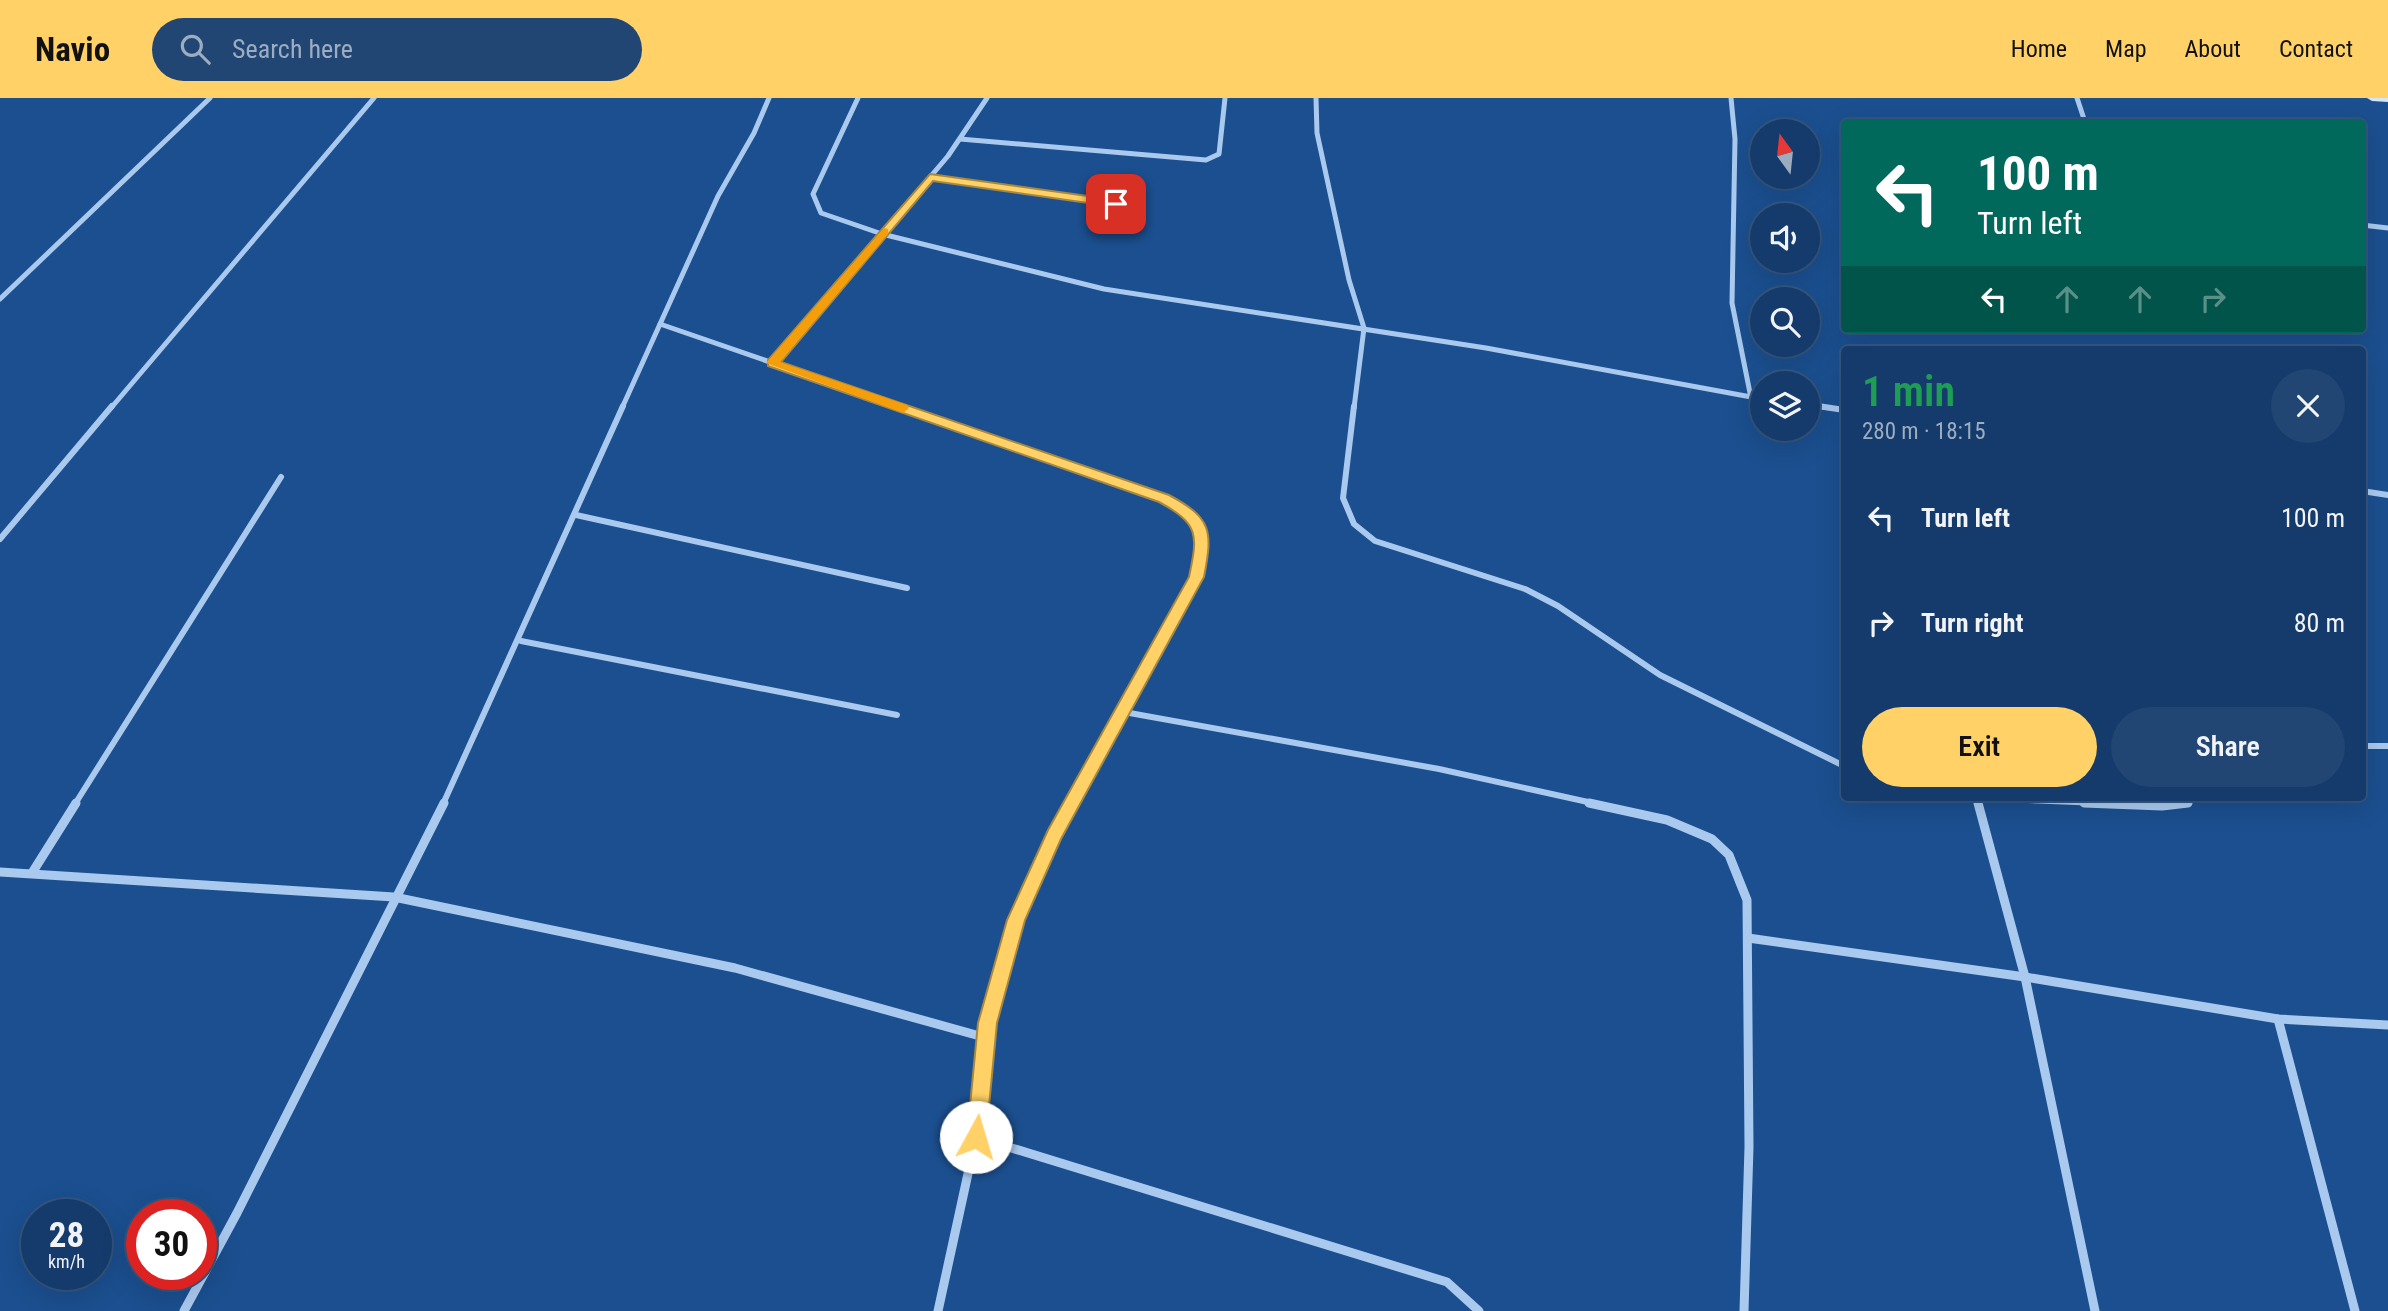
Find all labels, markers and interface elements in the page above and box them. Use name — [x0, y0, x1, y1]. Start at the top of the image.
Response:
search box — [152, 18, 642, 81]
text: Navio — [35, 30, 110, 69]
icon: search — [176, 30, 214, 68]
text: Search here — [232, 34, 353, 64]
text: Home — [2011, 35, 2067, 63]
text: Map — [2105, 35, 2147, 63]
text: About — [2185, 35, 2241, 63]
text: Contact — [2279, 35, 2353, 63]
north arrow — [1750, 119, 1820, 189]
map controls — [1750, 119, 1820, 441]
text: 100 m — [1977, 145, 2099, 202]
icon: left — [1862, 147, 1953, 238]
pin — [1086, 174, 1146, 234]
icon: arrive — [1097, 185, 1135, 223]
button: sound — [1750, 203, 1820, 273]
text: Turn left — [1977, 204, 2082, 242]
icon: left — [1975, 280, 2013, 318]
icon: ahead — [2048, 280, 2086, 318]
icon: ahead — [2121, 280, 2159, 318]
icon: right — [2194, 280, 2232, 318]
button: search — [1750, 287, 1820, 357]
text: 1 min — [1862, 367, 1955, 416]
button: close — [2271, 369, 2345, 443]
button: layers — [1750, 371, 1820, 441]
text: 280 m · 18:15 — [1862, 418, 1986, 445]
icon: left — [1862, 499, 1900, 537]
text: Turn left — [1921, 503, 2010, 533]
text: 100 m — [2281, 503, 2345, 533]
icon: right — [1862, 604, 1900, 642]
text: Turn right — [1921, 608, 2023, 638]
text: 80 m — [2294, 608, 2345, 638]
button: Exit — [1862, 707, 2097, 787]
button: Share — [2111, 707, 2345, 787]
position arrow — [939, 1100, 1013, 1174]
speed limit sign: 30 — [126, 1199, 217, 1290]
text: 28 — [49, 1215, 84, 1256]
text: km/h — [48, 1251, 85, 1272]

